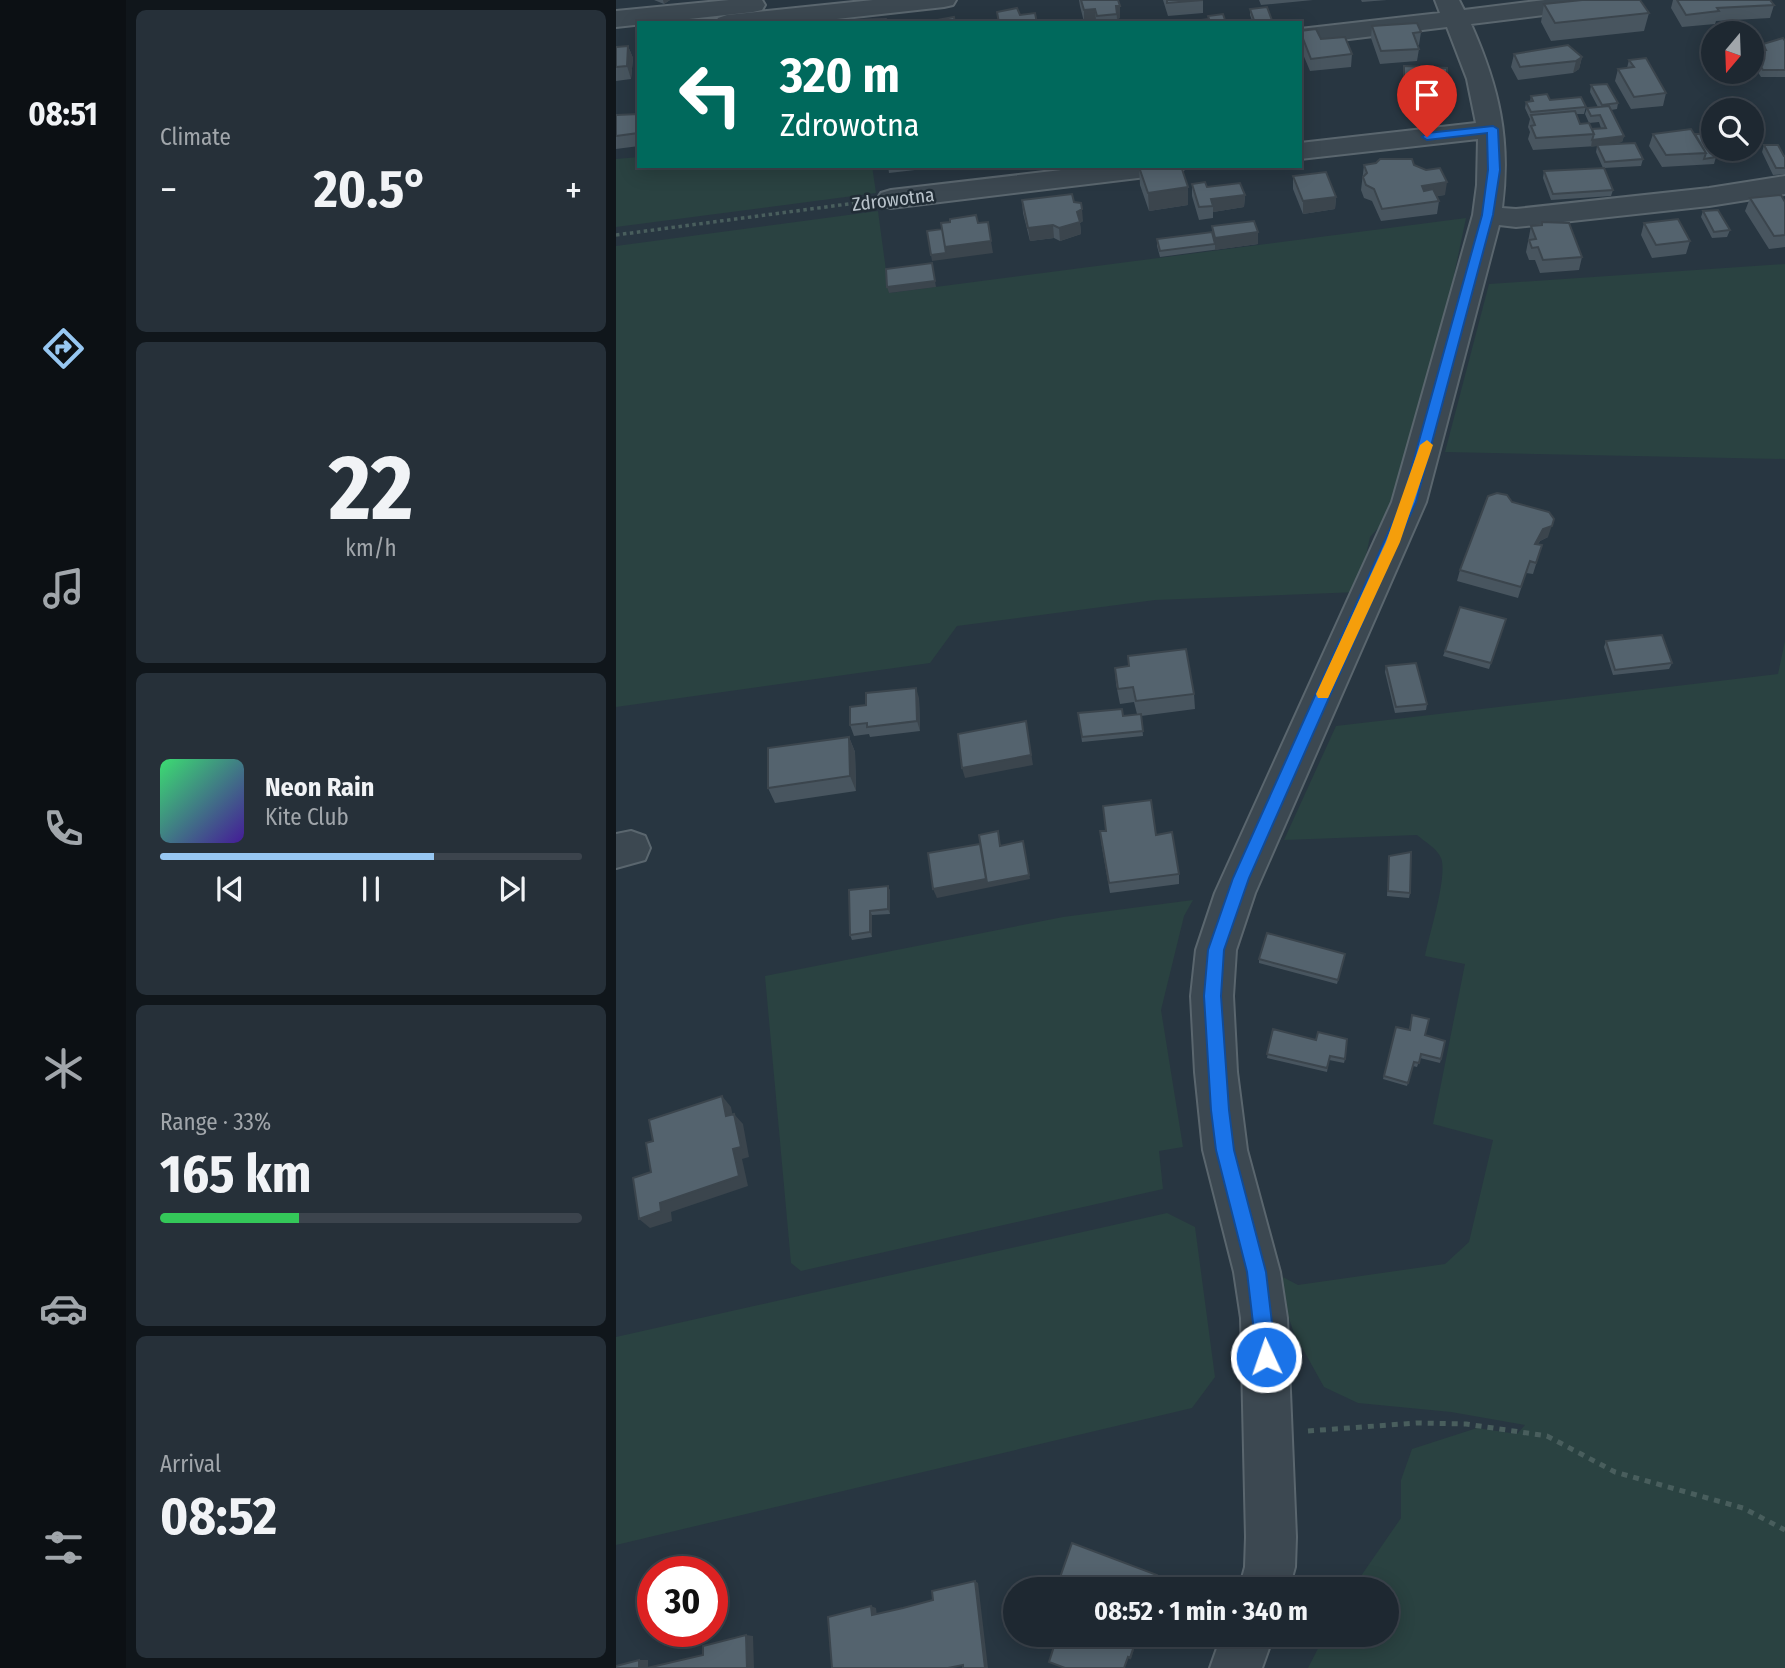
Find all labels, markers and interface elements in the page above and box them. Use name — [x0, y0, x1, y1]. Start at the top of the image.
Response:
north arrow — [1701, 21, 1764, 84]
map controls — [1701, 21, 1764, 161]
text: 320 m — [780, 46, 900, 105]
icon: left — [665, 49, 756, 140]
pin — [1397, 65, 1457, 137]
icon: arrive — [1408, 76, 1446, 114]
text: 08:51 — [28, 95, 98, 133]
button: search — [1701, 98, 1764, 161]
text: Zdrowotna — [780, 106, 919, 144]
text: Climate — [160, 123, 231, 151]
text: 20.5° — [314, 158, 428, 221]
text: − — [160, 167, 177, 213]
text: + — [565, 167, 582, 213]
street label: Zdrowotna — [851, 183, 936, 216]
icon: directions — [39, 324, 88, 373]
text: 22 — [329, 434, 413, 543]
text: km/h — [345, 534, 397, 562]
icon: music — [39, 564, 88, 613]
text: Neon Rain — [265, 772, 374, 803]
text: Kite Club — [265, 803, 349, 831]
icon: phone — [39, 804, 88, 853]
icon: previous — [211, 870, 249, 908]
icon: pause — [352, 870, 390, 908]
icon: next — [493, 870, 531, 908]
icon: climate — [39, 1044, 88, 1093]
text: Range · 33% — [160, 1108, 271, 1136]
text: 165 km — [160, 1143, 311, 1206]
icon: car — [39, 1284, 88, 1333]
position arrow — [1229, 1320, 1303, 1394]
text: Arrival — [160, 1450, 221, 1478]
text: 08:52 — [160, 1485, 277, 1548]
icon: filters — [39, 1523, 88, 1572]
speed limit sign: 30 — [637, 1556, 728, 1647]
text: 08:52 · 1 min · 340 m — [1094, 1596, 1308, 1627]

